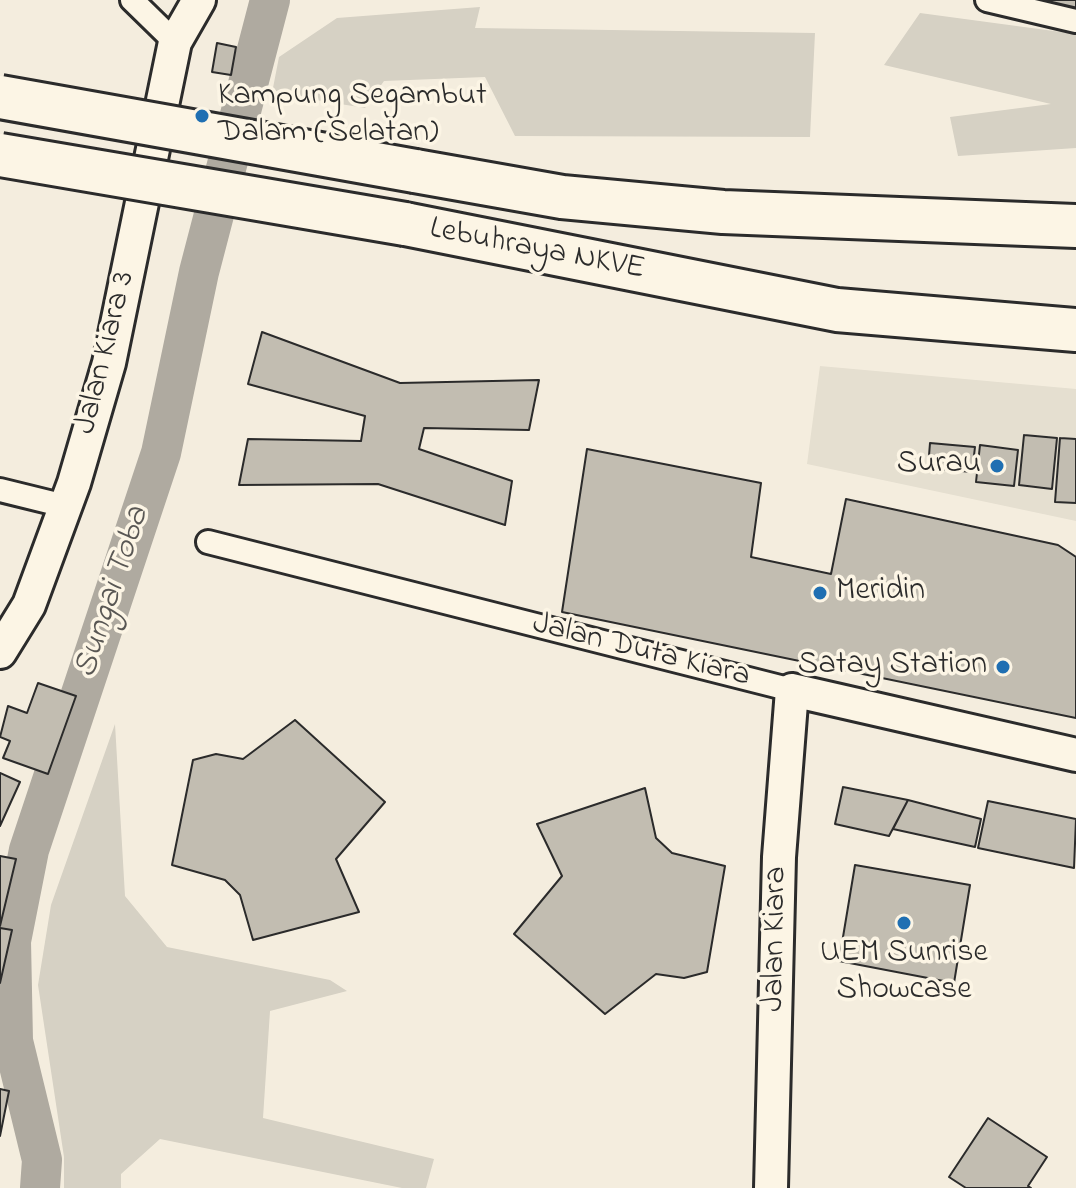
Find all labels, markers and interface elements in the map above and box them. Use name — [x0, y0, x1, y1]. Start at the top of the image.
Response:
place label: Kampung Segambut Dalam (Selatan) — [218, 79, 487, 154]
marker: Kampung Segambut Dalam (Selatan) — [193, 107, 211, 125]
street label: Lebuhraya NKVE — [426, 211, 648, 291]
street label: Jalan Kiara 3 — [68, 268, 146, 438]
place label: Surau — [897, 447, 981, 485]
marker: Surau — [988, 457, 1006, 475]
water label: Sungai Toba — [67, 502, 161, 684]
place label: Meridin — [836, 574, 925, 612]
marker: Meridin — [811, 584, 829, 602]
street label: Jalan Duta Kiara — [528, 606, 754, 698]
place label: Satay Station — [798, 648, 987, 686]
marker: Satay Station — [994, 658, 1012, 676]
street label: Jalan Kiara — [757, 866, 797, 1012]
marker: UEM Sunrise Showcase — [895, 914, 913, 932]
place label: UEM Sunrise Showcase — [820, 936, 988, 1011]

